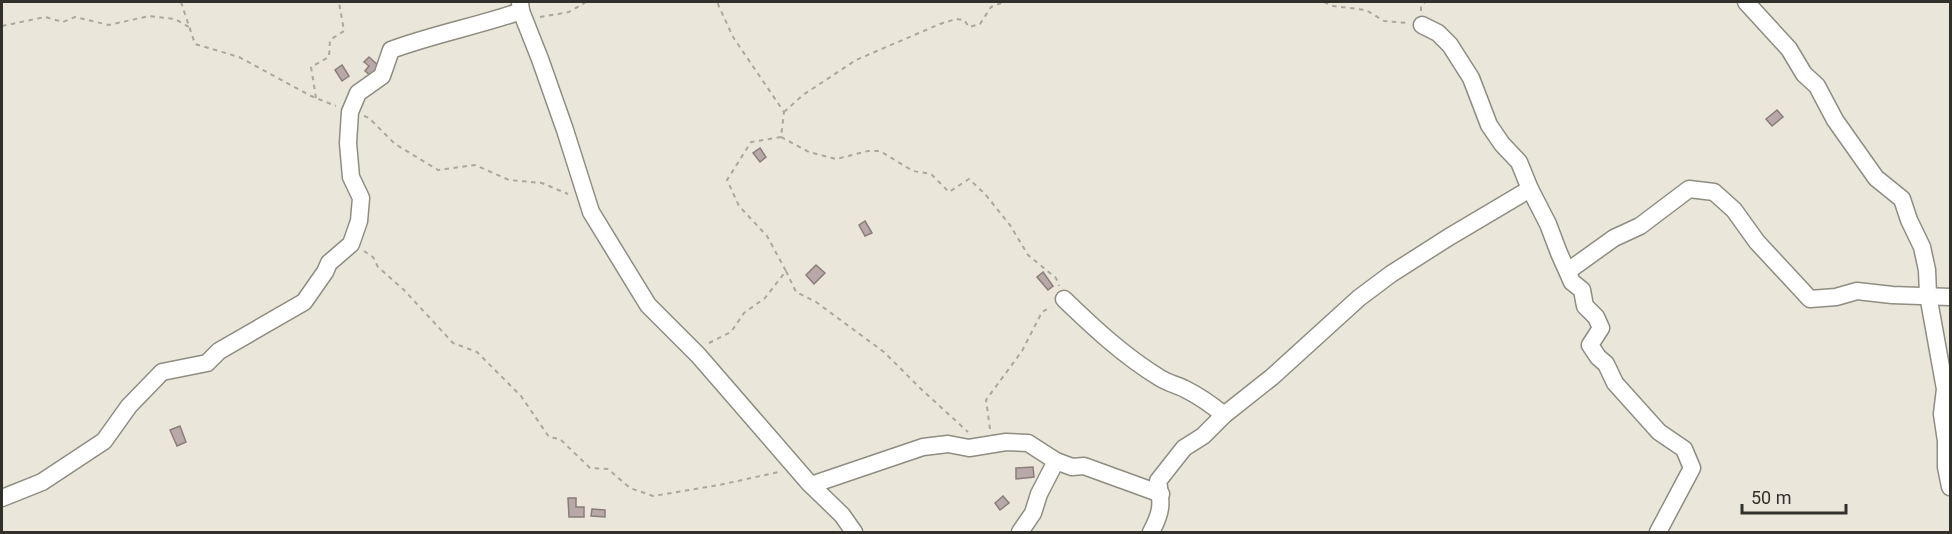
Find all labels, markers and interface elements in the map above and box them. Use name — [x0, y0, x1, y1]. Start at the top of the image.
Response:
scale bar — [1742, 477, 1846, 515]
text: 50 m — [1751, 487, 1791, 508]

